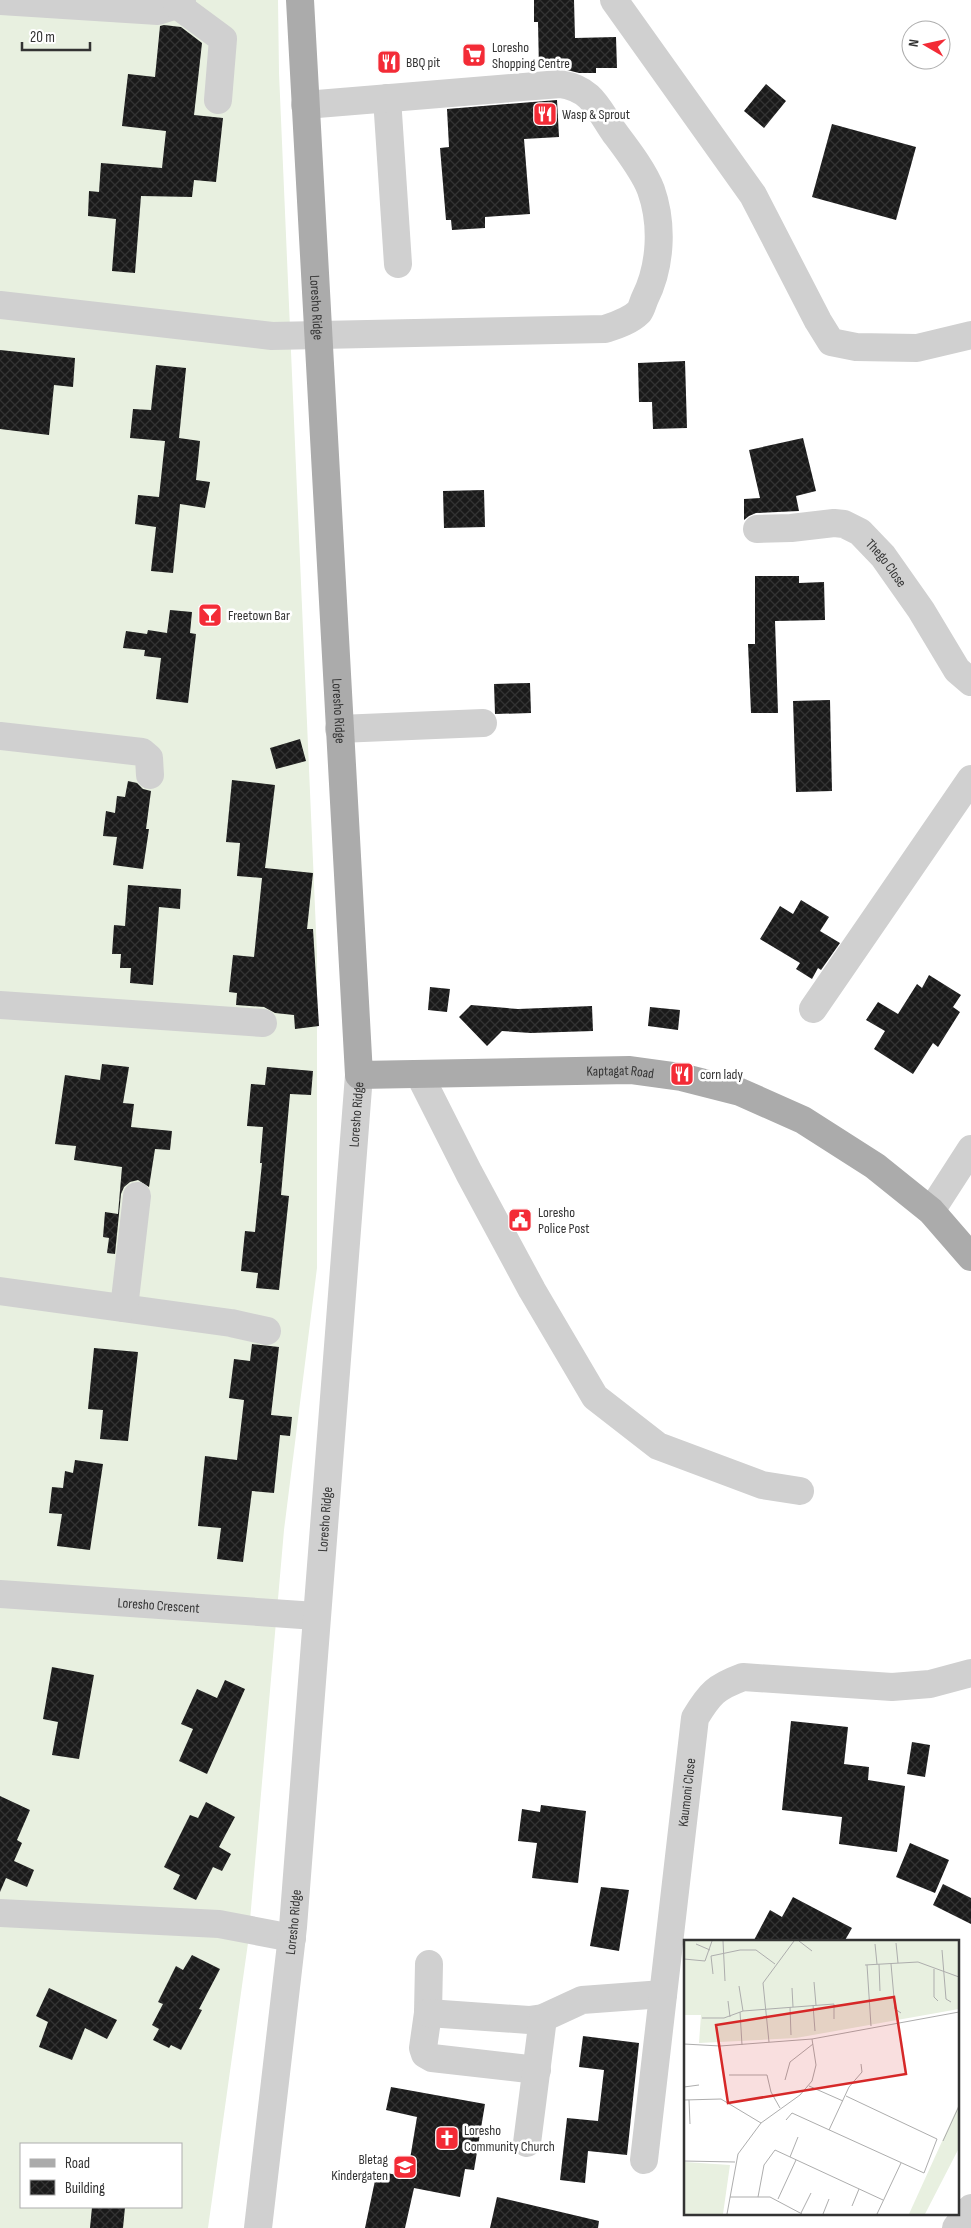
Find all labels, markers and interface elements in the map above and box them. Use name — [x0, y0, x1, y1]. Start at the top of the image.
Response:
scale bar — [22, 20, 90, 52]
north arrow — [901, 20, 951, 70]
text: 20 m — [30, 28, 55, 47]
text: N — [905, 38, 923, 48]
place label: Loresho Shopping Centre — [492, 39, 570, 72]
supermarket icon: Loresho Shopping Centre — [461, 42, 487, 68]
restaurant icon: BBQ pit — [376, 49, 402, 75]
place label: BBQ pit — [406, 54, 440, 71]
restaurant icon: Wasp & Sprout — [532, 101, 558, 127]
place label: Wasp & Sprout — [562, 106, 630, 123]
street label: Loresho Ridge — [307, 274, 327, 341]
street label: Thego Close — [862, 535, 911, 590]
bar icon: Freetown Bar — [197, 602, 223, 628]
place label: Freetown Bar — [228, 607, 290, 624]
street label: Loresho Ridge — [329, 678, 349, 744]
street label: Kaptagat Road — [586, 1061, 655, 1082]
restaurant icon: corn lady — [669, 1061, 695, 1087]
place label: corn lady — [700, 1066, 743, 1083]
street label: Loresho Ridge — [345, 1081, 367, 1148]
place label: Loresho Police Post — [538, 1204, 590, 1237]
public building icon: Loresho Police Post — [507, 1207, 533, 1233]
street label: Loresho Ridge — [314, 1486, 336, 1553]
street label: Loresho Crescent — [117, 1594, 200, 1616]
street label: Kaumoni Close — [674, 1757, 699, 1828]
street label: Loresho Ridge — [281, 1889, 304, 1956]
inset map — [684, 1940, 958, 2216]
place label: Loresho Community Church — [464, 2122, 555, 2155]
church icon: Loresho Community Church — [434, 2125, 460, 2151]
legend — [20, 2143, 182, 2208]
place label: Bletag Kindergaten — [331, 2151, 388, 2184]
text: Road — [65, 2154, 90, 2173]
school or university icon: Bletag Kindergaten — [392, 2154, 418, 2180]
text: Building — [65, 2179, 105, 2198]

